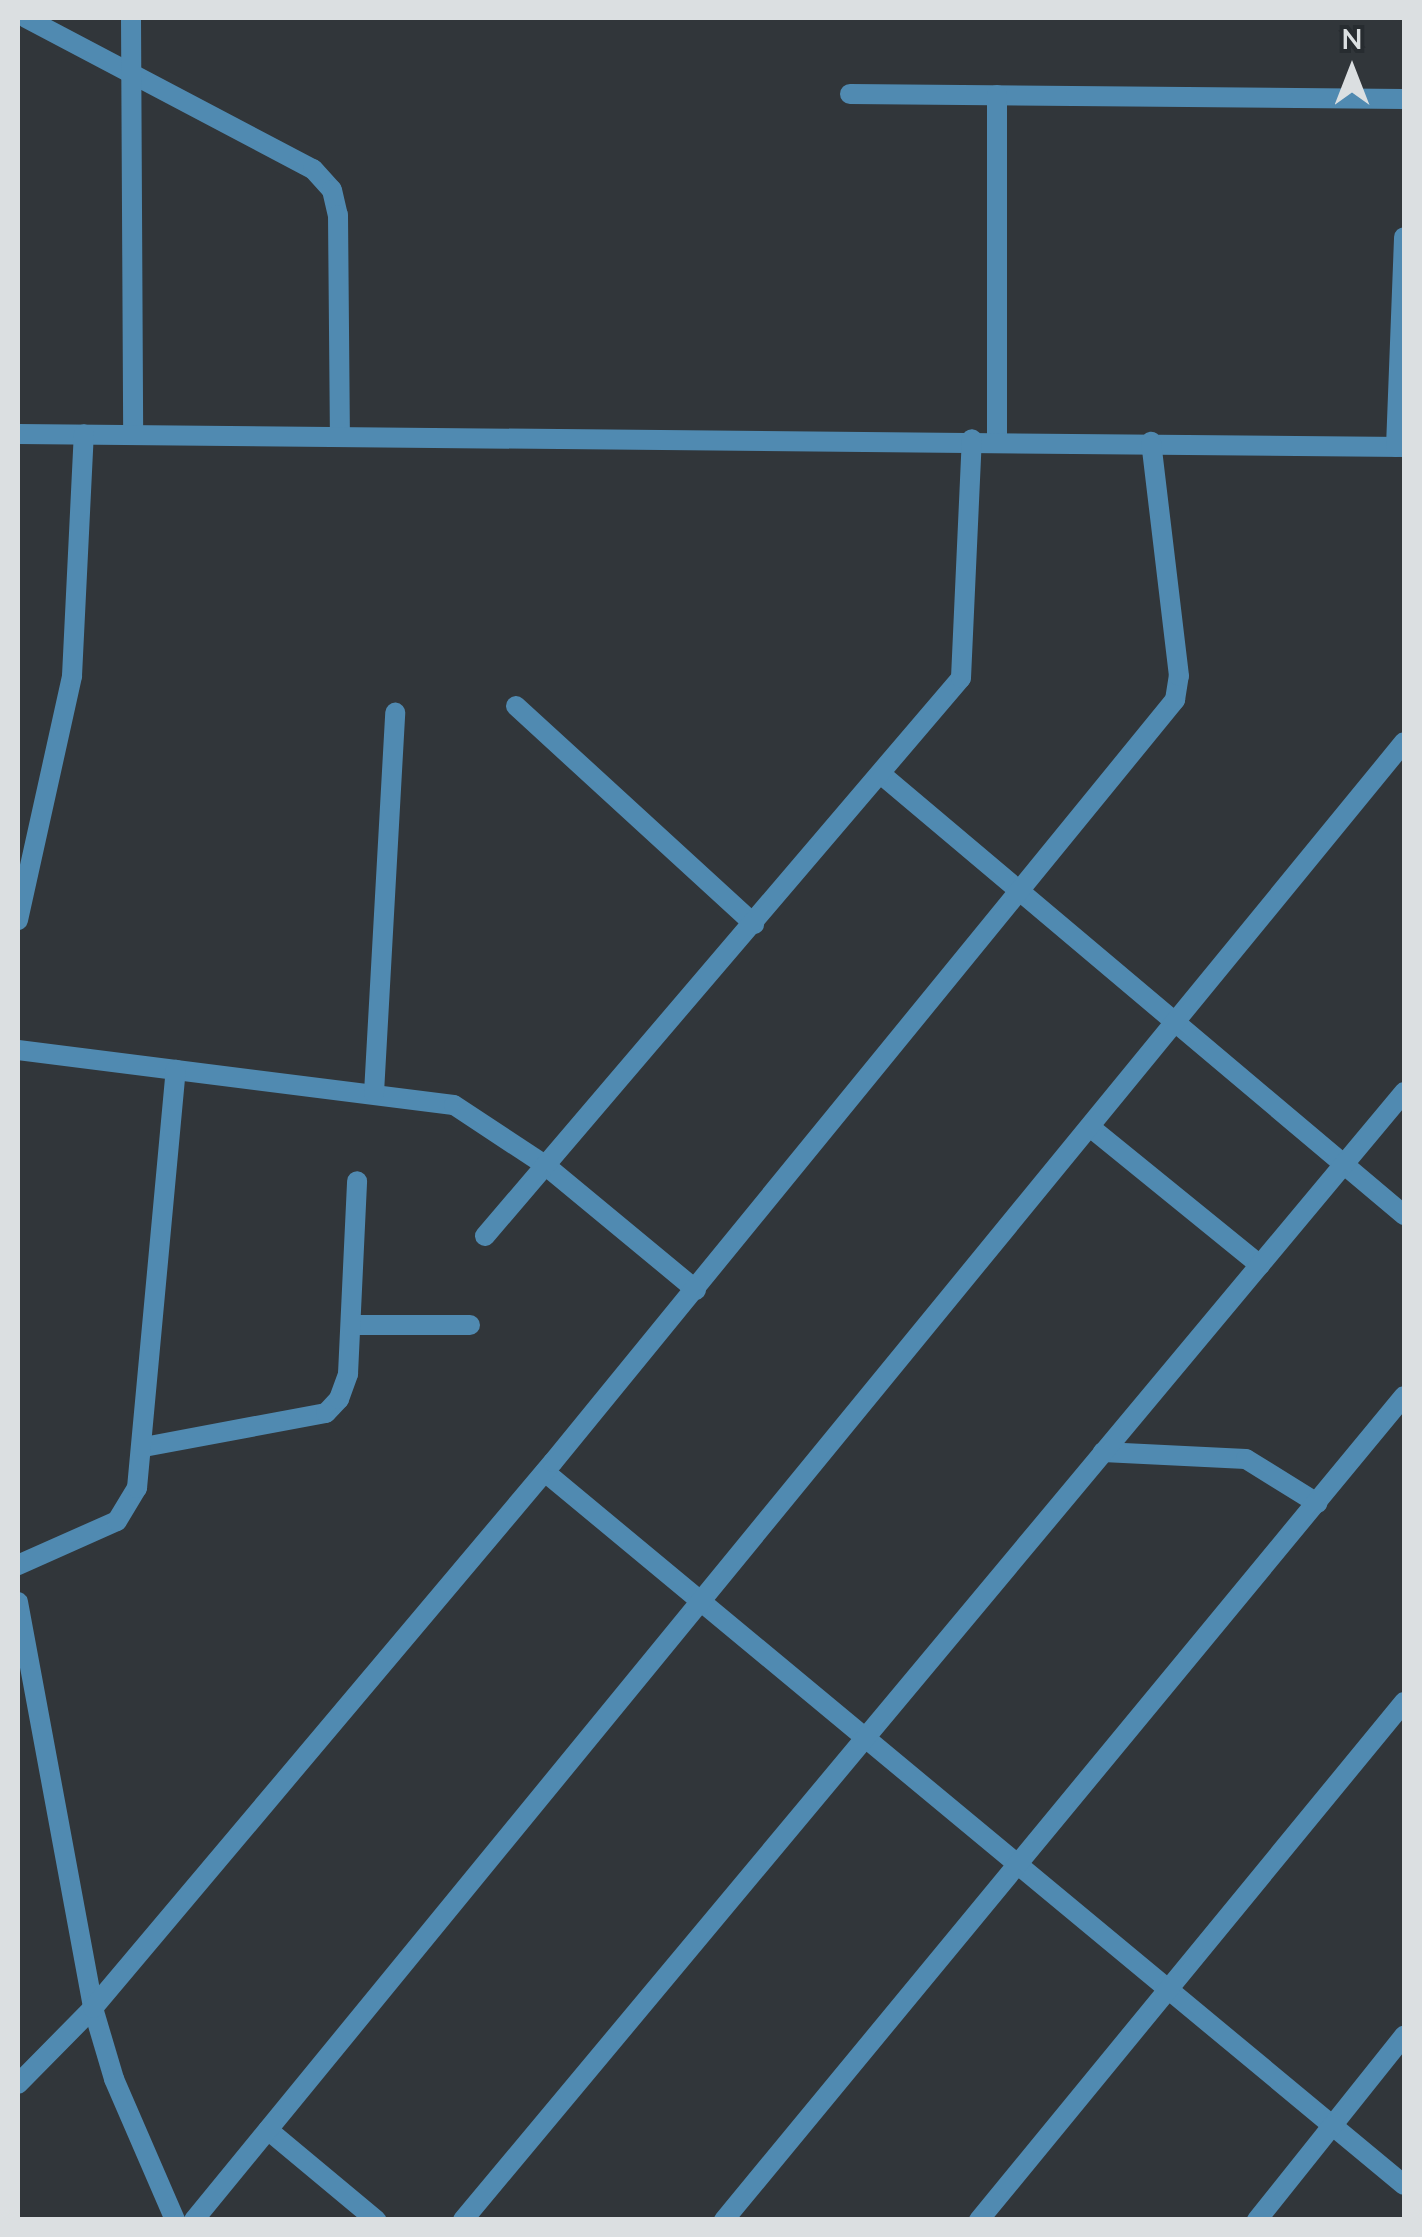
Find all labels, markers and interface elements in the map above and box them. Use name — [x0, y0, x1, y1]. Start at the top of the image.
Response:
north arrow — [1302, 20, 1402, 120]
text: N — [1342, 21, 1362, 59]

